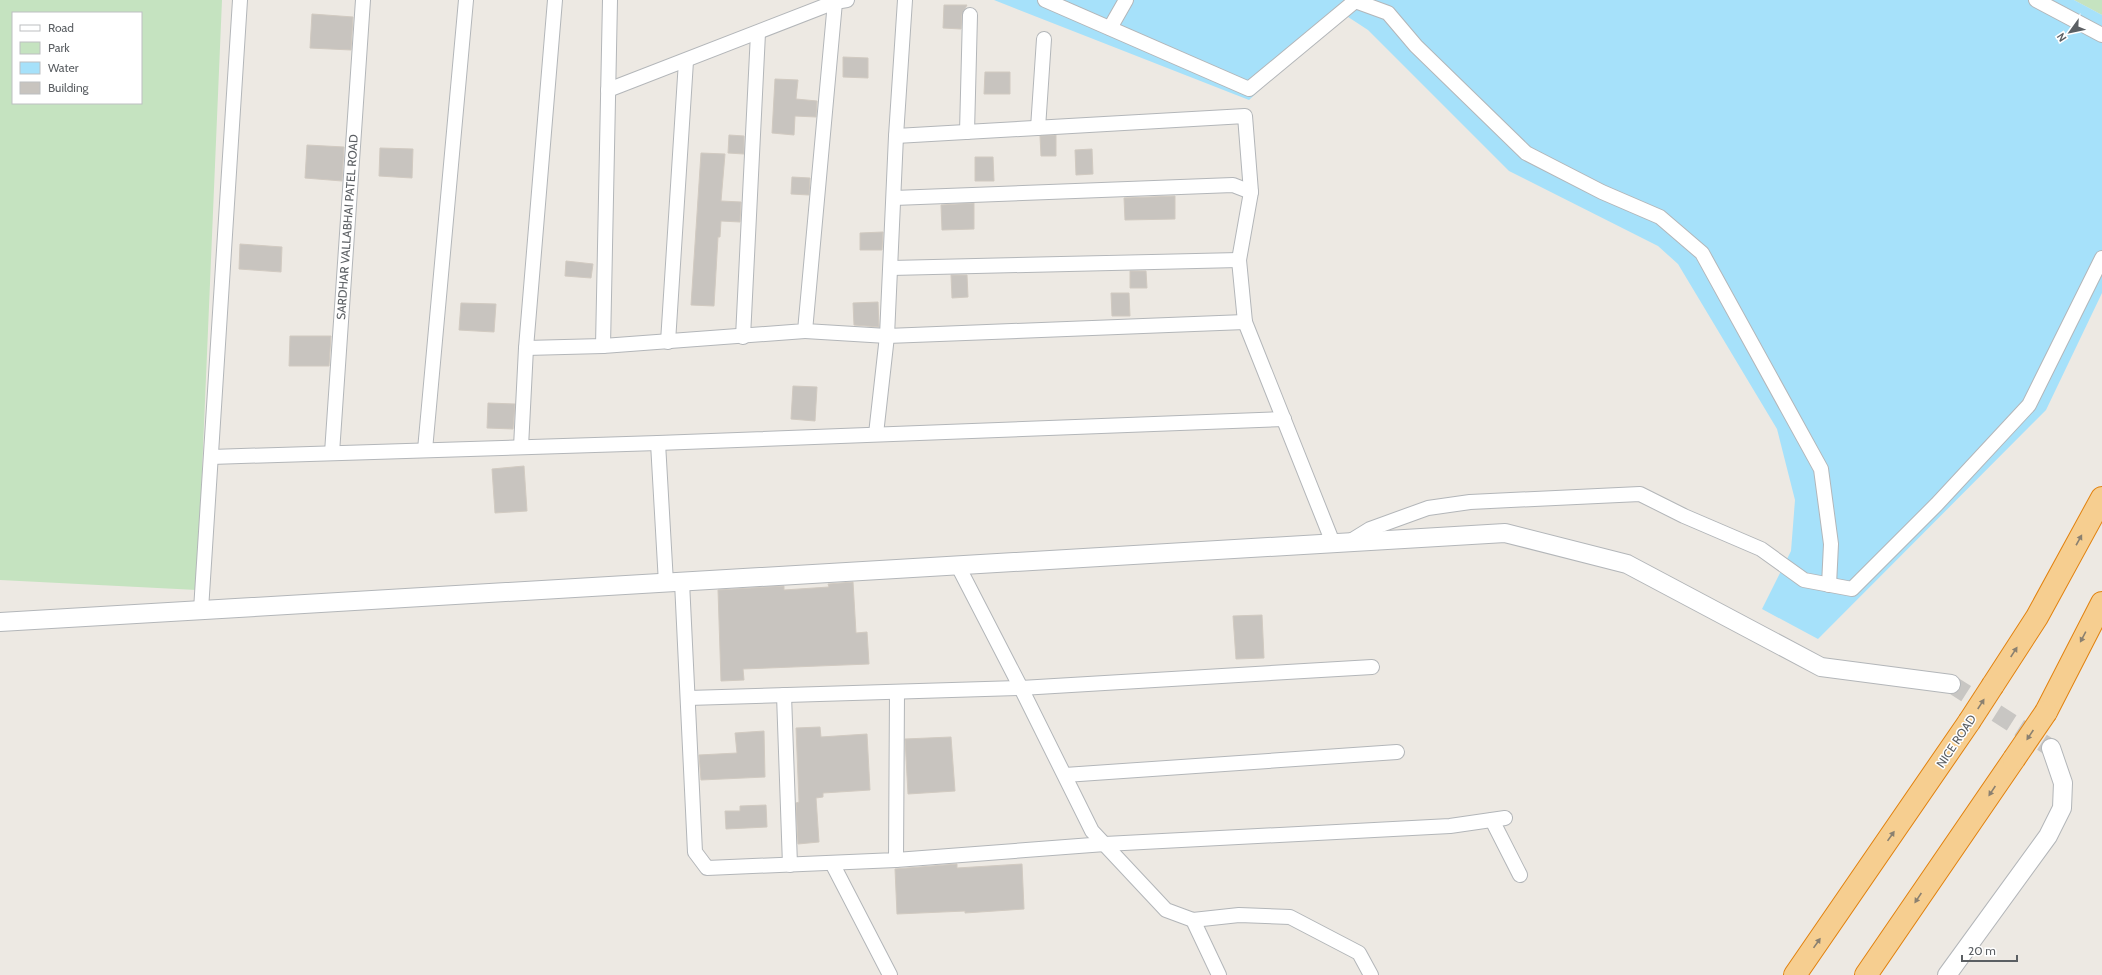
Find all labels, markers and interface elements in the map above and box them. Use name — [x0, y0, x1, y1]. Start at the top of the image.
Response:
legend — [12, 12, 142, 104]
north arrow — [2050, 12, 2090, 52]
text: Road — [48, 20, 74, 35]
text: N — [2054, 30, 2070, 45]
text: Park — [48, 40, 70, 55]
text: Water — [48, 60, 79, 75]
text: Building — [48, 80, 90, 95]
street label: SARDHAR VALLABHAI PATEL ROAD — [333, 134, 361, 320]
one-way arrow — [2076, 534, 2083, 546]
one-way arrow — [2080, 632, 2087, 643]
one-way arrow — [2011, 646, 2018, 658]
one-way arrow — [1977, 699, 1985, 709]
street label: NICE ROAD — [1933, 711, 1979, 770]
one-way arrow — [2026, 730, 2034, 741]
one-way arrow — [1988, 786, 1996, 796]
one-way arrow — [1887, 831, 1895, 841]
one-way arrow — [1914, 893, 1922, 904]
scale bar — [1962, 937, 2017, 963]
one-way arrow — [1813, 938, 1821, 948]
text: 20 m — [1968, 943, 1996, 958]

